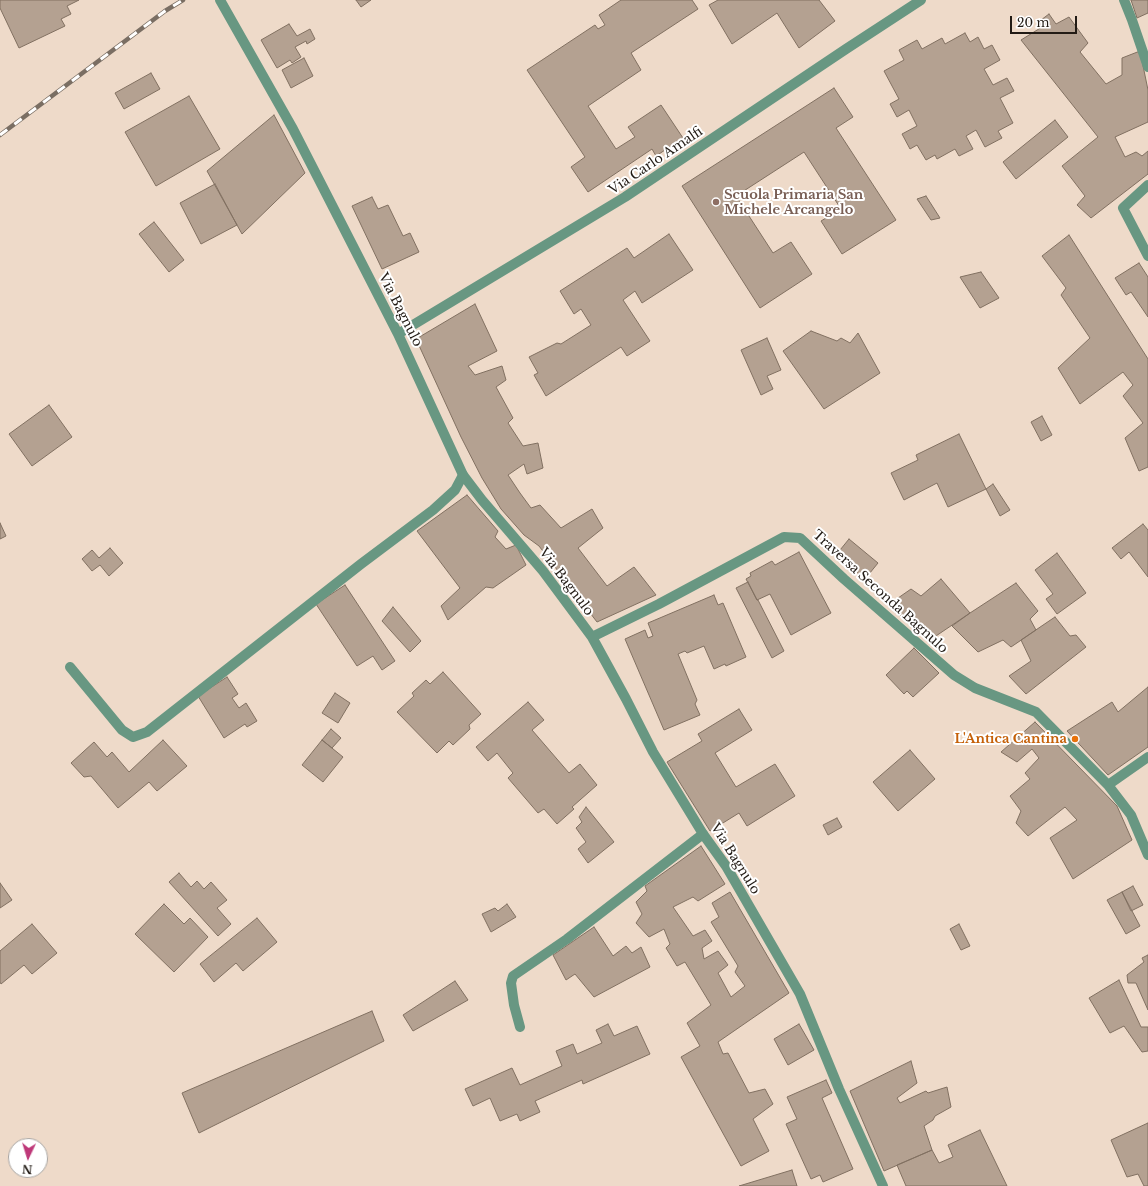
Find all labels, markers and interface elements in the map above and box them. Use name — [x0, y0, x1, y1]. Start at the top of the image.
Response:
scale bar — [1012, 8, 1079, 34]
text: 20 m — [1017, 15, 1049, 30]
street label: Via Carlo Amalfi — [606, 124, 706, 198]
place label: Scuola Primaria San Michele Arcangelo — [724, 187, 863, 218]
marker: Scuola Primaria San Michele Arcangelo — [711, 197, 721, 207]
street label: Via Bagnulo — [375, 270, 425, 350]
street label: Traversa Seconda Bagnulo — [809, 527, 951, 657]
street label: Via Bagnulo — [535, 545, 597, 619]
place label: L'Antica Cantina — [955, 731, 1067, 747]
marker: L'Antica Cantina — [1070, 734, 1080, 744]
street label: Via Bagnulo — [707, 821, 763, 897]
north arrow — [8, 1138, 48, 1178]
text: N — [22, 1162, 33, 1176]

